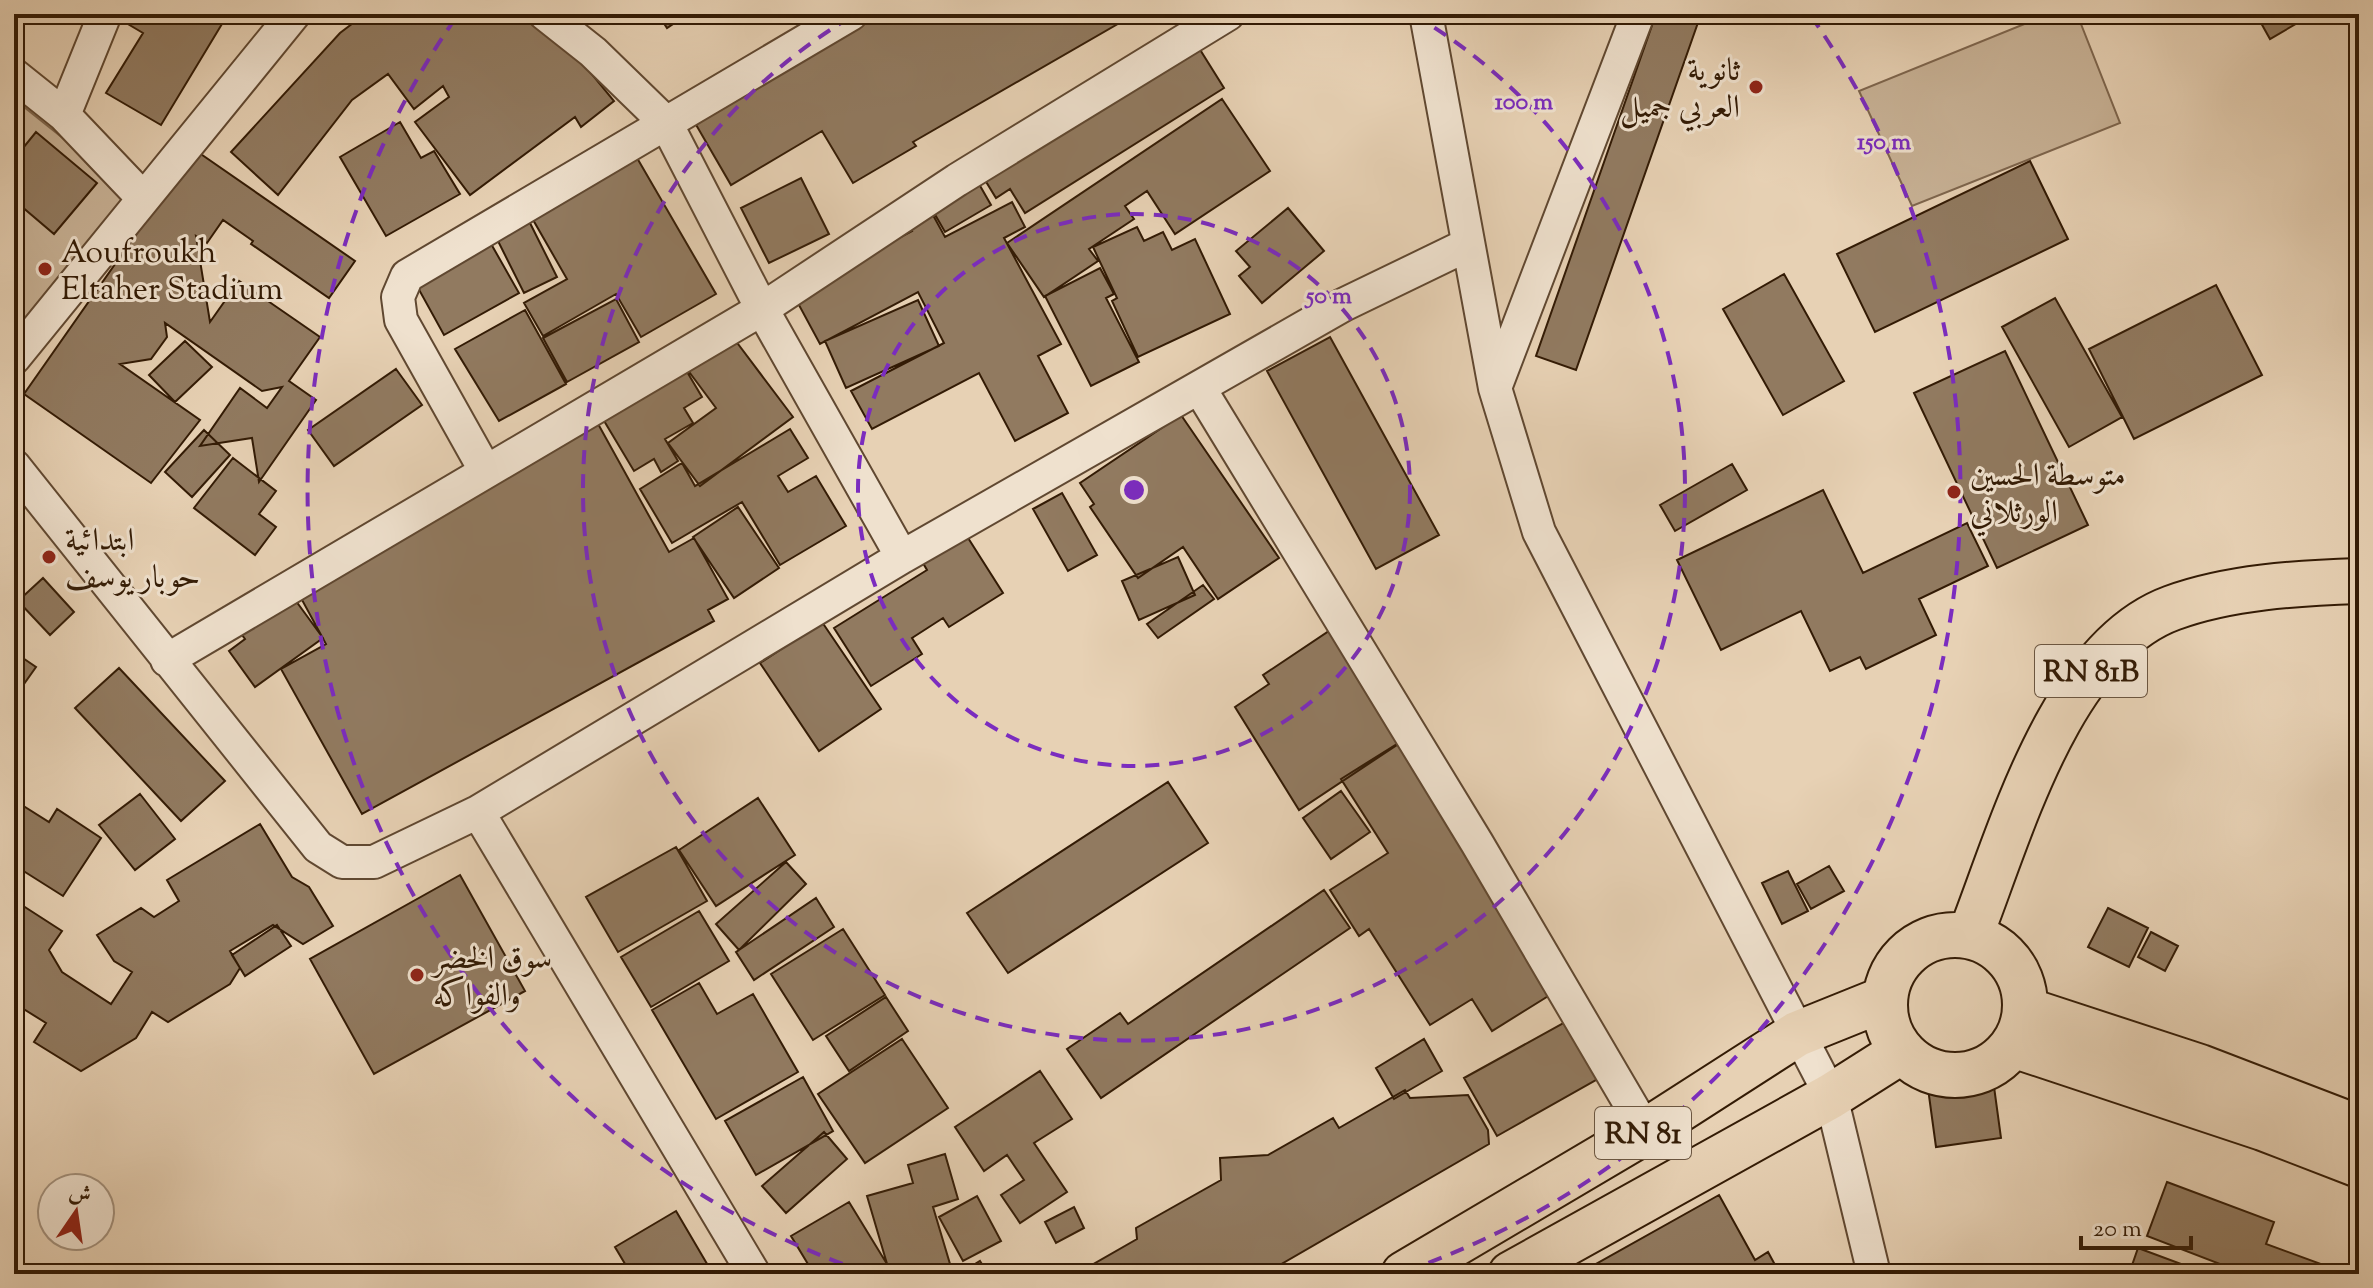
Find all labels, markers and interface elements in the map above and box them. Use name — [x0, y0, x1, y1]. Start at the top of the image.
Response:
place label: ثانوية العربي جميل — [1620, 49, 1741, 132]
marker: ثانوية العربي جميل — [1747, 78, 1765, 96]
text: 100 m — [1495, 86, 1553, 120]
text: 150 m — [1857, 126, 1911, 160]
place label: Aoufroukh Eltaher Stadium — [61, 231, 283, 314]
marker: Aoufroukh Eltaher Stadium — [36, 260, 54, 278]
text: 50 m — [1304, 280, 1352, 314]
place label: متوسطة الحسين الورثلاني — [1970, 454, 2126, 537]
centre of rings — [1120, 476, 1148, 504]
marker: متوسطة الحسين الورثلاني — [1945, 483, 1963, 501]
place label: ابتدائية حوبار يوسف — [65, 519, 200, 602]
marker: ابتدائية حوبار يوسف — [40, 548, 58, 566]
road number: RN 81B — [2035, 645, 2147, 697]
place label: سوق الخضر والفواكه — [430, 937, 552, 1020]
marker: سوق الخضر والفواكه — [408, 966, 426, 984]
road number: RN 81 — [1595, 1107, 1691, 1159]
north arrow — [36, 1172, 116, 1252]
text: ش — [66, 1177, 94, 1213]
scale bar — [2081, 1200, 2191, 1250]
text: 20 m — [2093, 1213, 2142, 1247]

